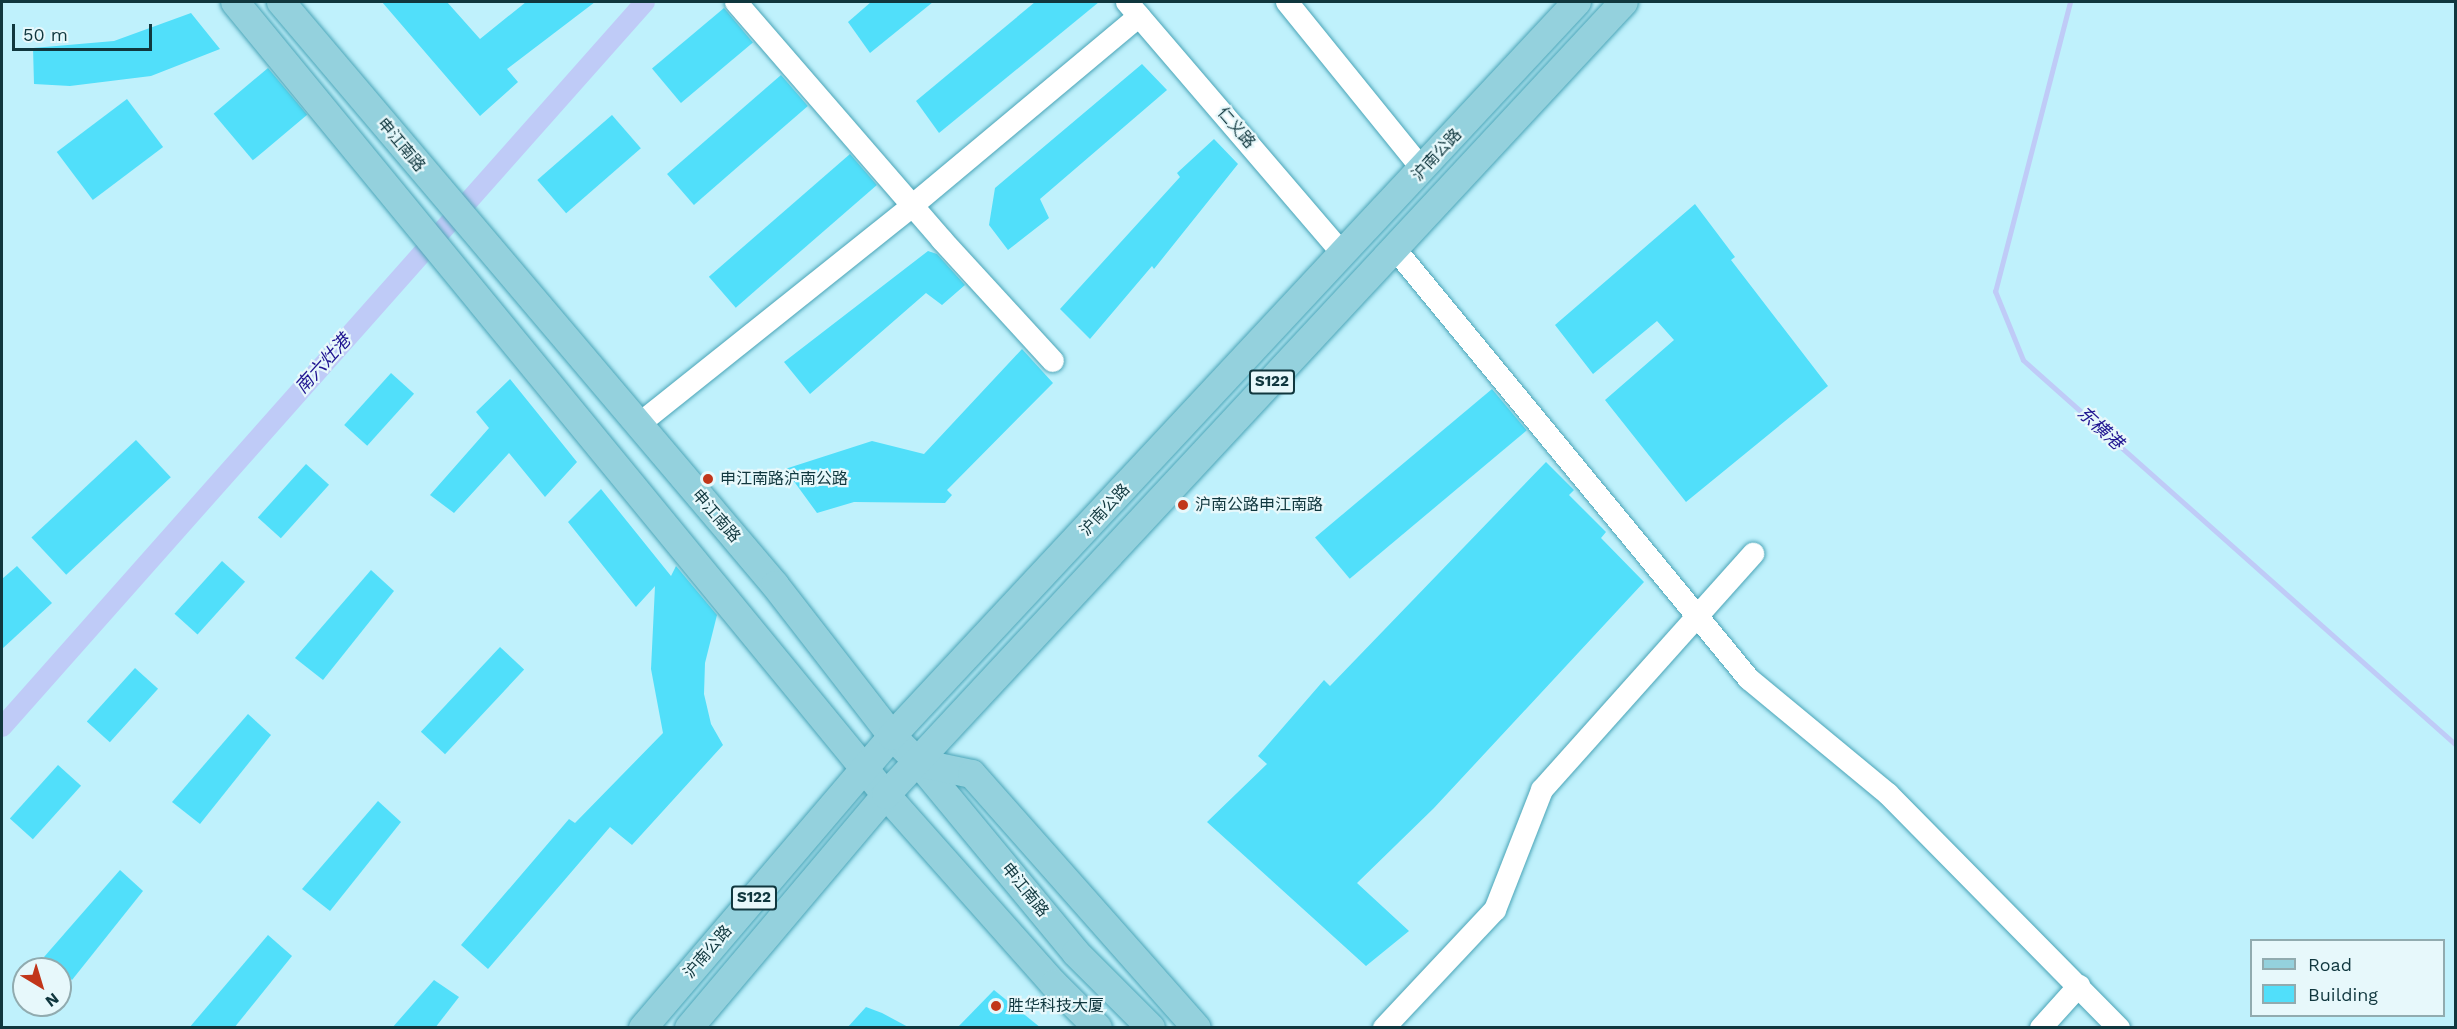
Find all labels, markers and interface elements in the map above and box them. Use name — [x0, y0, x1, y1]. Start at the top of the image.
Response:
scale bar — [15, 12, 154, 50]
text: 50 m — [23, 24, 68, 45]
street label: 仁义路 — [1213, 104, 1259, 152]
street label: 申江南路 — [373, 114, 429, 176]
street label: 沪南公路 — [1408, 125, 1466, 185]
water label: 南六灶港 — [291, 330, 355, 398]
road number: S122 — [1248, 370, 1296, 394]
water label: 东横港 — [2073, 402, 2127, 454]
place label: 申江南路沪南公路 — [720, 469, 848, 489]
marker: 申江南路沪南公路 — [701, 472, 715, 486]
street label: 沪南公路 — [1076, 480, 1134, 540]
street label: 申江南路 — [688, 486, 744, 546]
place label: 沪南公路申江南路 — [1195, 495, 1323, 515]
marker: 沪南公路申江南路 — [1176, 498, 1190, 512]
street label: 申江南路 — [997, 859, 1053, 921]
road number: S122 — [730, 886, 778, 910]
street label: 沪南公路 — [680, 922, 736, 982]
legend — [2250, 939, 2445, 1017]
text: Road — [2308, 954, 2352, 975]
north arrow — [12, 957, 72, 1017]
text: Building — [2308, 984, 2378, 1005]
text: N — [42, 989, 63, 1011]
place label: 胜华科技大厦 — [1008, 996, 1104, 1016]
marker: 胜华科技大厦 — [989, 999, 1003, 1013]

